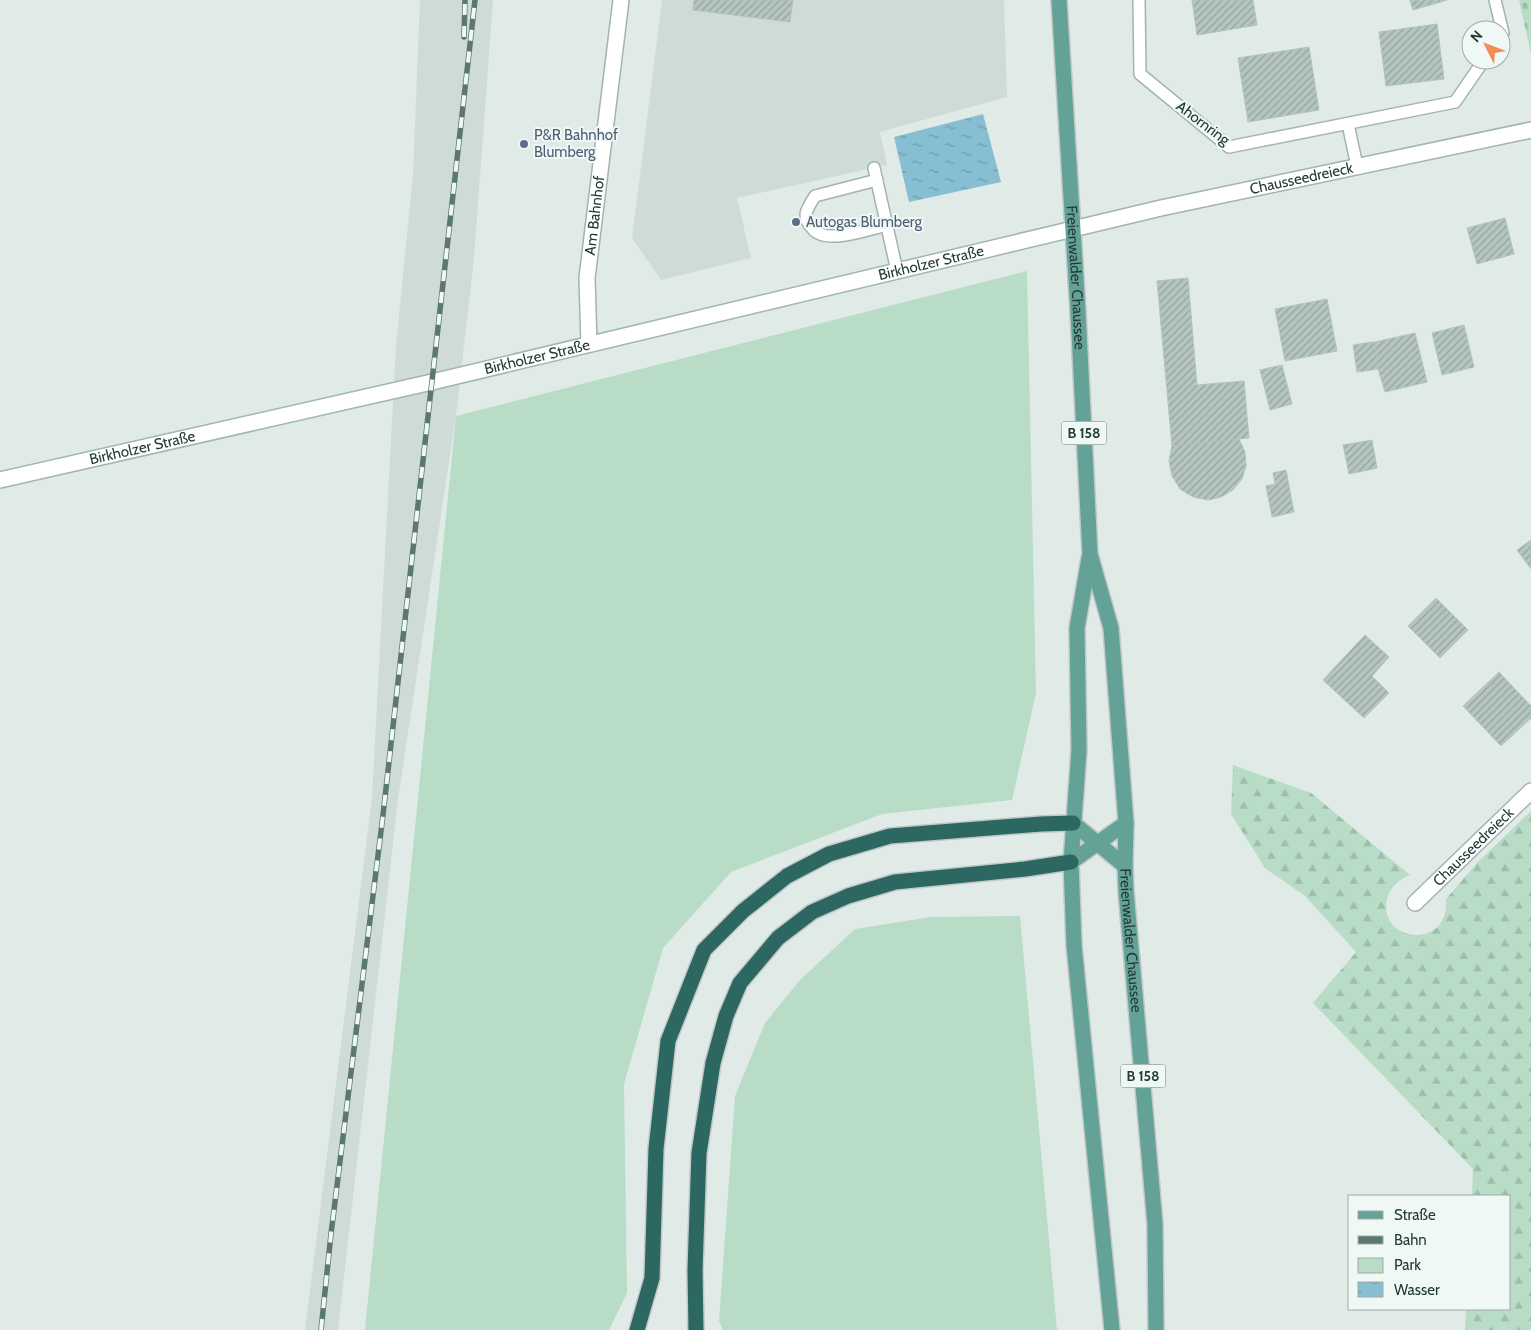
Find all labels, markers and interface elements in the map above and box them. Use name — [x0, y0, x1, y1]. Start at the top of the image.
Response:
north arrow — [1461, 20, 1511, 70]
text: N — [1466, 27, 1486, 46]
street label: Ahornring — [1173, 97, 1234, 149]
place label: P&R Bahnhof Blumberg — [534, 126, 618, 161]
marker: P&R Bahnhof Blumberg — [518, 138, 530, 150]
street label: Chausseedreieck — [1248, 159, 1355, 198]
street label: Am Bahnhof — [581, 175, 608, 256]
street label: Freienwalder Chaussee — [1063, 205, 1089, 350]
place label: Autogas Blumberg — [806, 213, 922, 231]
marker: Autogas Blumberg — [790, 216, 802, 228]
street label: Birkholzer Straße — [876, 242, 986, 284]
street label: Birkholzer Straße — [482, 336, 592, 378]
road number: B 158 — [1062, 422, 1106, 444]
street label: Birkholzer Straße — [88, 427, 197, 468]
street label: Chausseedreieck — [1429, 804, 1518, 890]
street label: Freienwalder Chaussee — [1116, 868, 1146, 1013]
road number: B 158 — [1120, 1064, 1166, 1088]
legend — [1348, 1195, 1511, 1310]
text: Straße — [1394, 1206, 1436, 1224]
text: Bahn — [1394, 1231, 1427, 1249]
text: Park — [1394, 1256, 1421, 1274]
text: Wasser — [1394, 1281, 1440, 1299]

